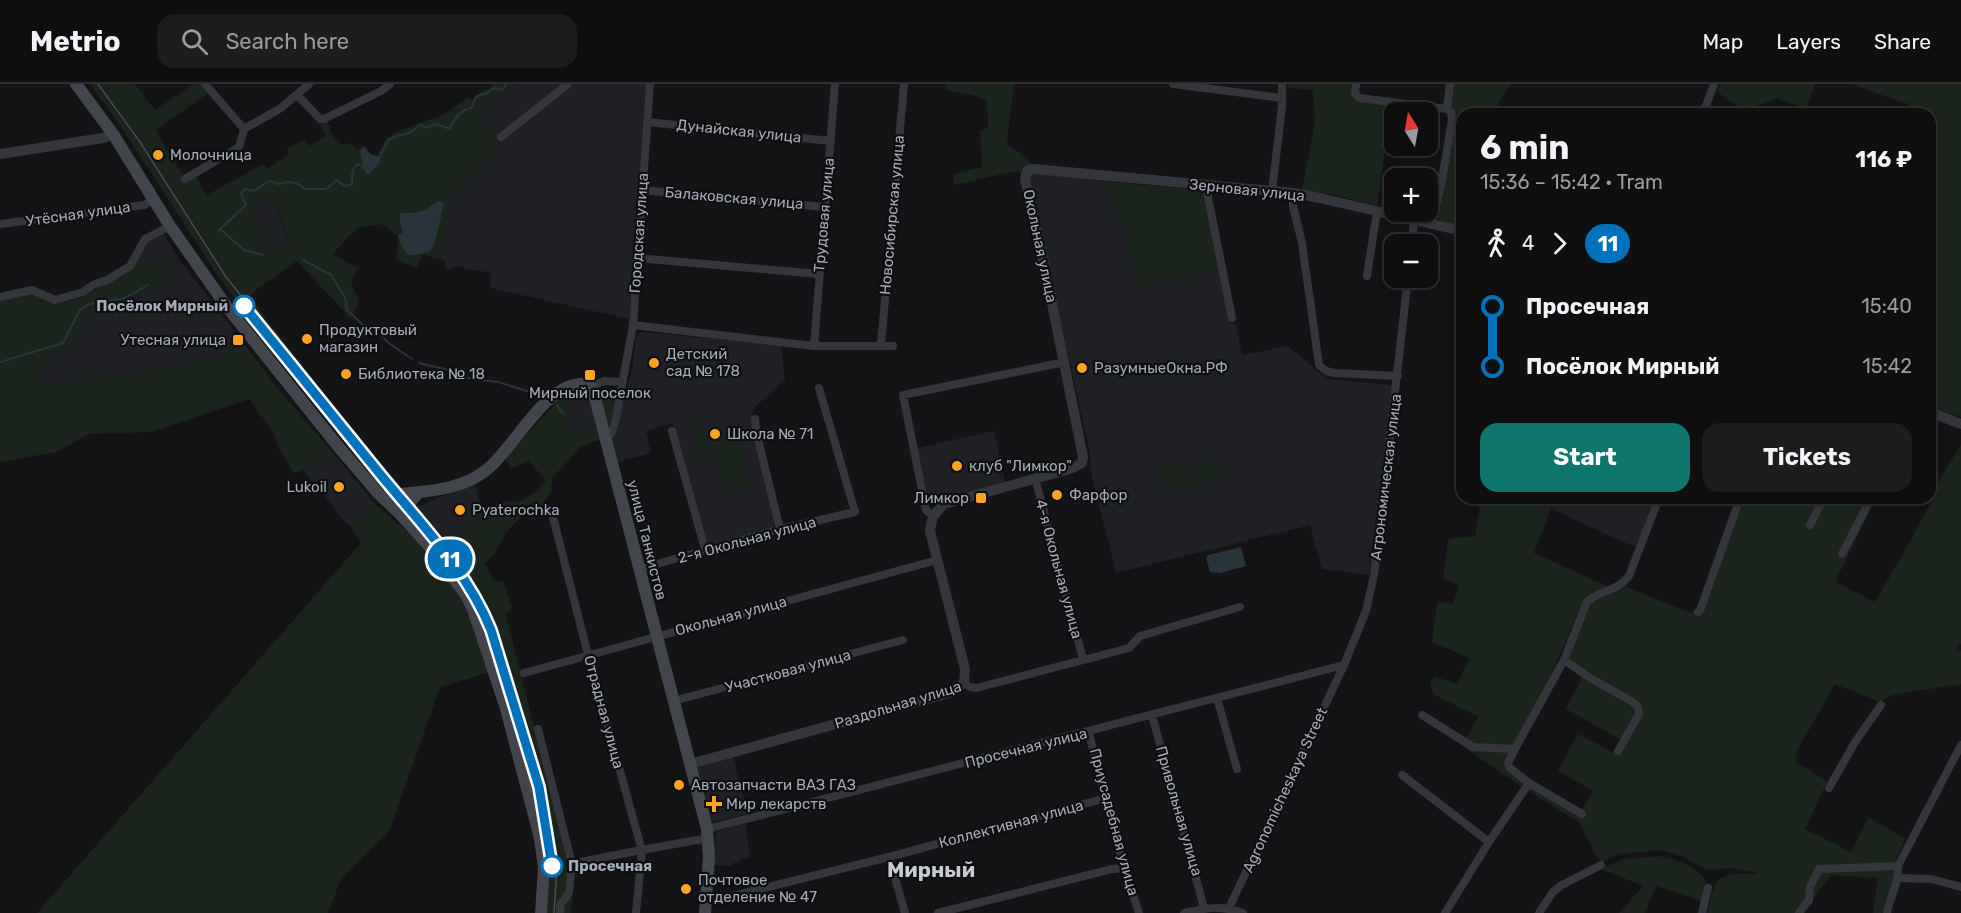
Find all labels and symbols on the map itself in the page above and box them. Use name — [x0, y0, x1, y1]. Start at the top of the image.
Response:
north arrow — [1384, 102, 1438, 156]
street label: Дунайская улица — [676, 116, 802, 146]
street label: Новосибирская улица — [876, 134, 908, 296]
place label: Молочница — [170, 146, 252, 164]
marker: Молочница — [151, 148, 165, 162]
street label: Трудовая улица — [810, 157, 838, 273]
street label: Городская улица — [626, 172, 652, 294]
street label: Зерновая улица — [1188, 175, 1306, 205]
street label: Балаковская улица — [664, 183, 804, 213]
street label: Окольная улица — [1019, 188, 1061, 304]
street label: Утёсная улица — [24, 198, 132, 230]
marker: Посёлок Мирный — [233, 295, 255, 317]
place label: Посёлок Мирный — [96, 297, 228, 315]
place label: Продуктовый магазин — [319, 321, 417, 356]
place label: Утесная улица — [120, 331, 226, 349]
marker: Продуктовый магазин — [300, 332, 314, 346]
marker: Утесная улица — [231, 333, 245, 347]
place label: Детский сад № 178 — [666, 345, 740, 380]
marker: Детский сад № 178 — [647, 356, 661, 370]
place label: РазумныеОкна.РФ — [1094, 359, 1228, 377]
marker: РазумныеОкна.РФ — [1075, 361, 1089, 375]
place label: Библиотека № 18 — [358, 365, 485, 383]
marker: Библиотека № 18 — [339, 367, 353, 381]
marker: Мирный поселок — [583, 368, 597, 382]
place label: Мирный поселок — [529, 384, 651, 402]
street label: Агрономическая улица — [1367, 393, 1405, 561]
place label: Школа № 71 — [727, 425, 813, 443]
marker: Школа № 71 — [708, 427, 722, 441]
place label: клуб "Лимкор" — [969, 457, 1072, 475]
marker: клуб "Лимкор" — [950, 459, 964, 473]
place label: Lukoil — [287, 478, 327, 496]
street label: улица Танкистов — [623, 478, 671, 602]
marker: Lukoil — [332, 480, 346, 494]
place label: Фарфор — [1069, 486, 1127, 504]
marker: Фарфор — [1050, 488, 1064, 502]
place label: Лимкор — [914, 489, 969, 507]
marker: Лимкор — [974, 491, 988, 505]
street label: 4-я Окольная улица — [1032, 497, 1086, 641]
place label: Pyaterochka — [472, 501, 560, 519]
marker: Pyaterochka — [453, 503, 467, 517]
street label: 2-я Окольная улица — [676, 513, 818, 567]
line badge: 11 — [423, 540, 477, 578]
street label: Окольная улица — [673, 592, 789, 640]
street label: Участковая улица — [723, 646, 853, 696]
street label: Отрадная улица — [580, 653, 628, 771]
street label: Раздольная улица — [832, 677, 964, 733]
street label: Agronomicheskaya Street — [1239, 704, 1331, 875]
street label: Просечная улица — [963, 724, 1089, 772]
street label: Привольная улица — [1152, 744, 1206, 878]
street label: Приусадебная улица — [1086, 746, 1142, 898]
place label: Автозапчасти ВАЗ ГАЗ — [691, 776, 856, 794]
marker: Автозапчасти ВАЗ ГАЗ — [672, 778, 686, 792]
place label: Мир лекарств — [726, 795, 826, 813]
street label: Коллективная улица — [937, 796, 1085, 852]
marker: Мир лекарств — [707, 797, 721, 811]
marker: Просечная — [541, 855, 563, 877]
place label: Просечная — [568, 857, 652, 875]
district label: Мирный — [887, 857, 975, 882]
place label: Почтовое отделение № 47 — [698, 871, 817, 906]
marker: Почтовое отделение № 47 — [679, 882, 693, 896]

